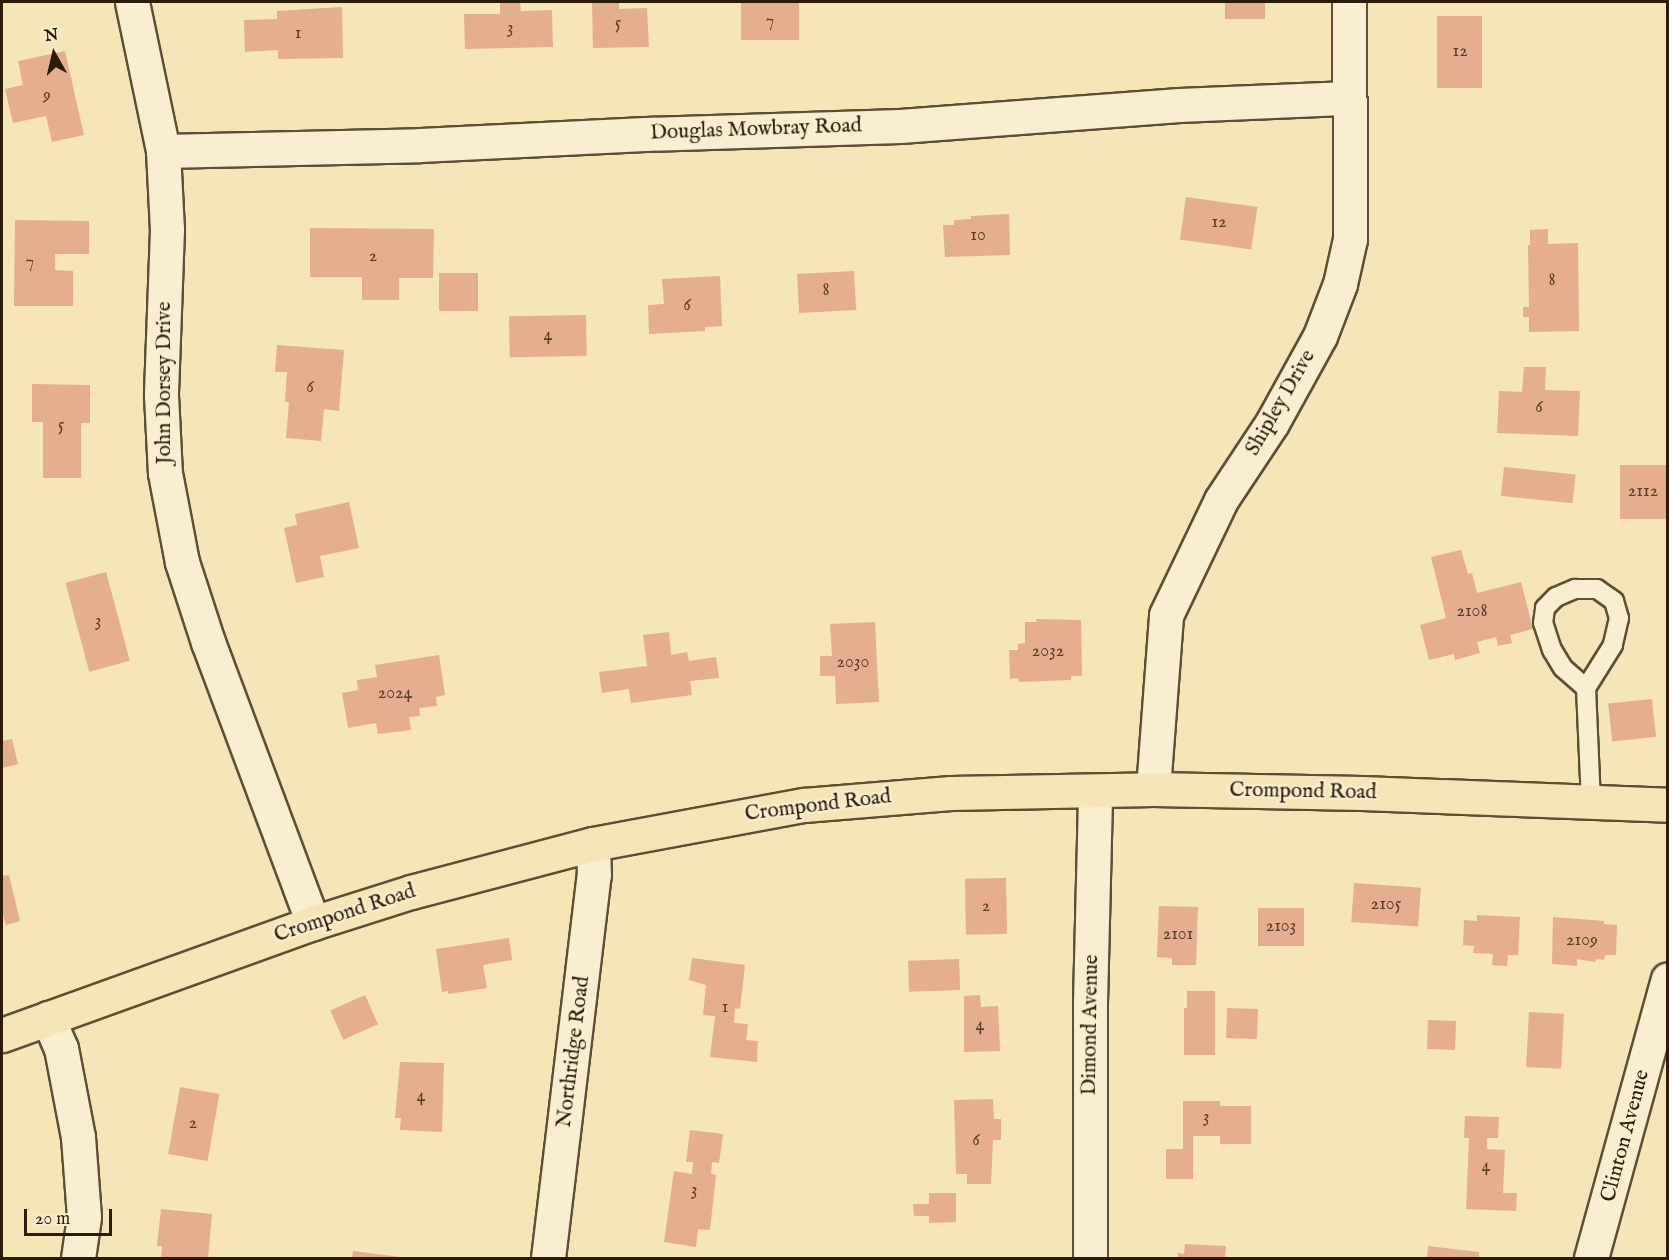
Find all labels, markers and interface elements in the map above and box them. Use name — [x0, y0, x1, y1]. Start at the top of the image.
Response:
house number: 7 — [766, 11, 774, 33]
house number: 5 — [615, 13, 621, 35]
house number: 3 — [507, 18, 513, 40]
house number: 1 — [295, 23, 301, 45]
north arrow — [24, 24, 84, 84]
text: N — [43, 25, 60, 47]
house number: 12 — [1452, 41, 1468, 63]
house number: 9 — [43, 85, 51, 107]
street label: Douglas Mowbray Road — [650, 114, 862, 146]
house number: 12 — [1211, 212, 1227, 234]
house number: 10 — [970, 225, 986, 247]
house number: 2 — [369, 246, 377, 268]
house number: 7 — [26, 252, 34, 274]
house number: 8 — [1548, 270, 1556, 292]
house number: 8 — [822, 280, 830, 302]
house number: 6 — [683, 295, 691, 317]
street label: John Dorsey Drive — [152, 302, 178, 464]
house number: 4 — [544, 325, 552, 347]
street label: Shipley Drive — [1241, 346, 1321, 460]
house number: 6 — [306, 377, 314, 399]
house number: 6 — [1535, 397, 1543, 419]
house number: 5 — [58, 415, 64, 437]
house number: 2112 — [1628, 481, 1658, 503]
house number: 2108 — [1457, 601, 1487, 623]
house number: 3 — [95, 611, 101, 633]
house number: 2032 — [1032, 641, 1064, 663]
house number: 2030 — [837, 652, 869, 674]
house number: 2024 — [378, 683, 412, 705]
street label: Crompond Road — [1229, 778, 1377, 806]
street label: Crompond Road — [743, 785, 893, 827]
street label: Crompond Road — [271, 879, 419, 949]
house number: 2105 — [1371, 894, 1401, 916]
house number: 2 — [982, 896, 990, 918]
house number: 2103 — [1266, 916, 1296, 938]
house number: 2101 — [1163, 924, 1193, 946]
house number: 2109 — [1566, 930, 1598, 952]
street label: Dimond Avenue — [1077, 954, 1105, 1096]
street label: Northridge Road — [552, 975, 596, 1129]
house number: 1 — [722, 997, 728, 1019]
house number: 4 — [976, 1015, 984, 1037]
street label: Clinton Avenue — [1596, 1067, 1656, 1205]
house number: 4 — [417, 1086, 425, 1108]
house number: 3 — [1203, 1107, 1209, 1129]
house number: 2 — [189, 1113, 197, 1135]
house number: 6 — [972, 1130, 980, 1152]
house number: 4 — [1482, 1156, 1490, 1178]
house number: 3 — [691, 1180, 697, 1202]
scale bar — [27, 1197, 116, 1235]
text: 20 m — [35, 1208, 70, 1231]

